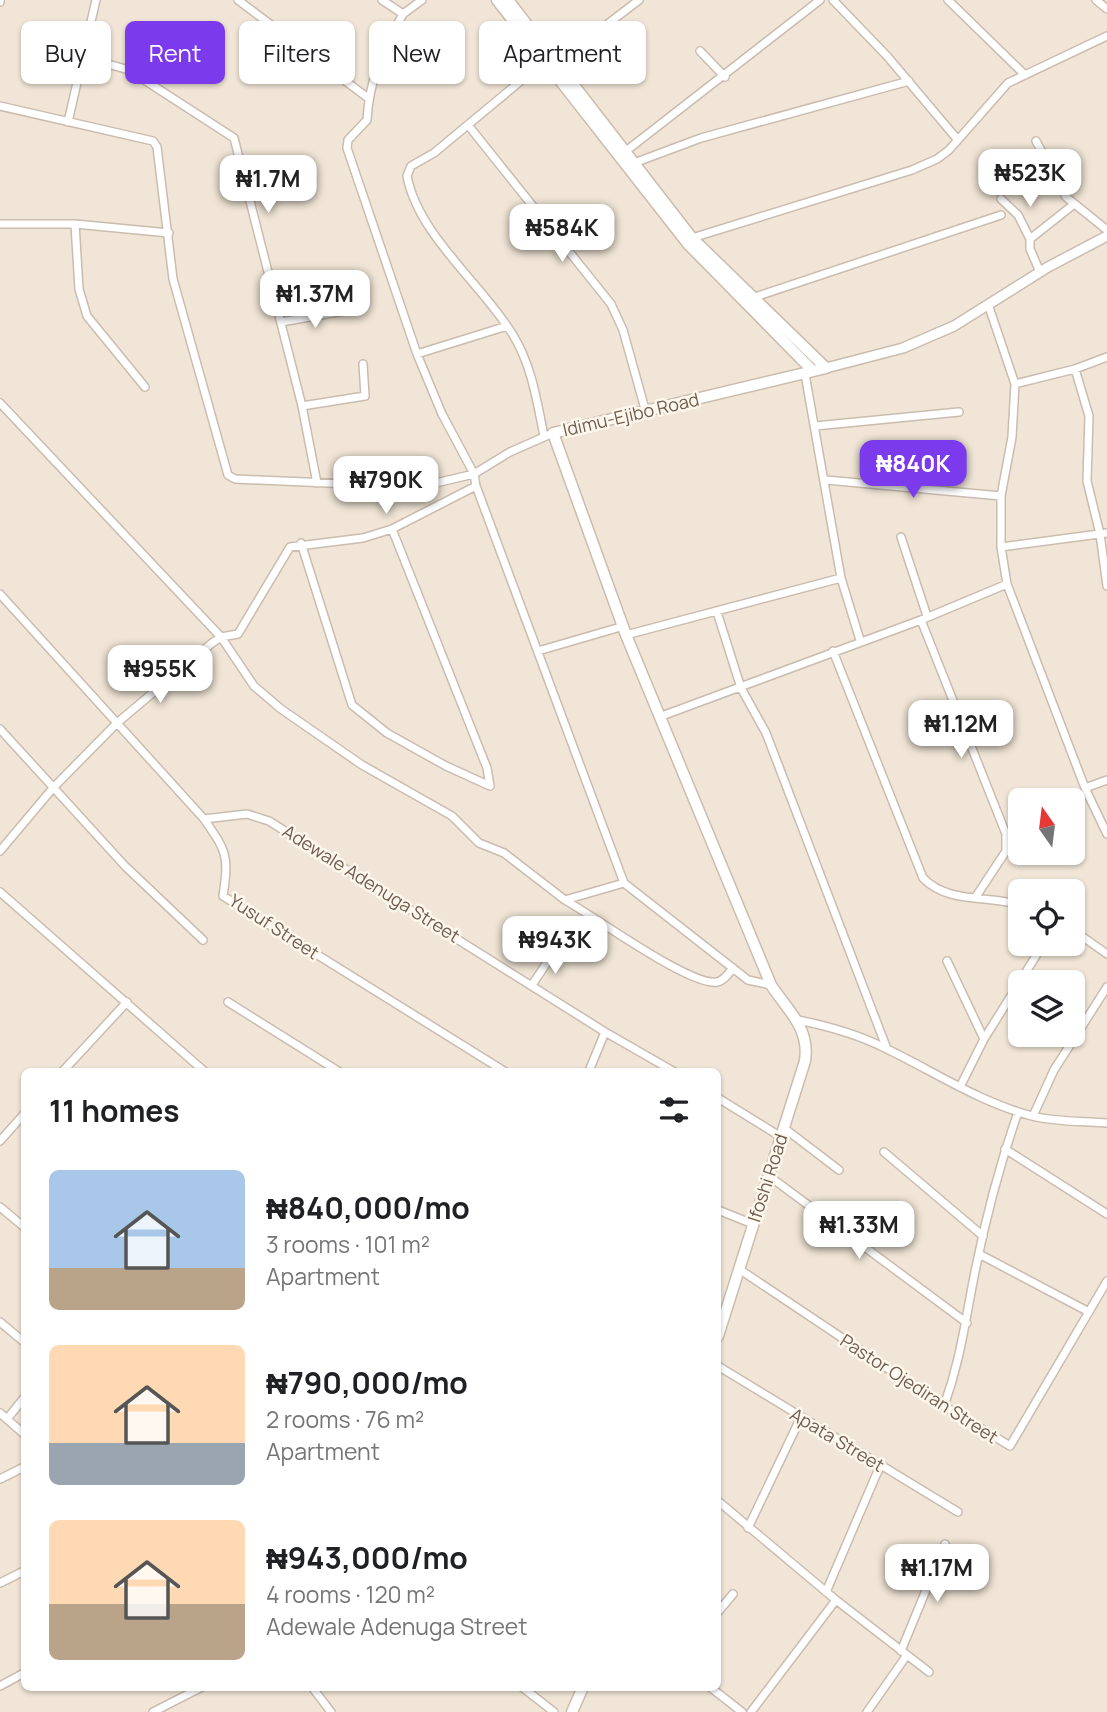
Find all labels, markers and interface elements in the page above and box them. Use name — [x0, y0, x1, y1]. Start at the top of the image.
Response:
chip: Buy — [21, 21, 111, 84]
chip: Rent — [125, 21, 225, 84]
chip: Filters — [239, 21, 355, 84]
chip: New — [369, 21, 465, 84]
chip: Apartment — [479, 21, 646, 84]
pin: ₦523K — [981, 150, 1079, 209]
pin: ₦1.7M — [219, 156, 317, 215]
text: ₦523K — [994, 156, 1066, 188]
text: ₦1.7M — [236, 162, 300, 194]
pin: ₦584K — [513, 204, 611, 264]
text: ₦584K — [525, 211, 599, 243]
pin: ₦1.37M — [258, 270, 372, 330]
text: ₦1.37M — [276, 277, 354, 309]
street label: Idimu-Ejibo Road — [560, 387, 701, 441]
pin: ₦840K — [864, 440, 962, 500]
text: ₦840K — [876, 447, 950, 479]
pin: ₦790K — [337, 456, 435, 516]
text: ₦790K — [349, 463, 423, 495]
pin: ₦955K — [111, 646, 209, 705]
text: ₦955K — [124, 652, 196, 684]
pin: ₦1.12M — [904, 700, 1018, 760]
text: ₦1.12M — [924, 707, 998, 739]
north arrow — [1008, 788, 1085, 864]
map controls — [1008, 788, 1085, 1047]
street label: Adewale Adenuga Street — [278, 819, 465, 948]
button: locate — [1008, 879, 1085, 956]
street label: Yusuf Street — [225, 888, 324, 964]
pin: ₦943K — [506, 916, 604, 976]
text: ₦943K — [518, 923, 592, 955]
button: layers — [1008, 970, 1085, 1047]
text: 11 homes — [49, 1090, 180, 1131]
icon: filters — [655, 1091, 693, 1129]
street label: Ifoshi Road — [742, 1131, 793, 1225]
text: ₦840,000/mo — [266, 1187, 470, 1228]
icon: home — [105, 1198, 189, 1282]
pin: ₦1.33M — [802, 1202, 916, 1261]
text: ₦1.33M — [819, 1208, 899, 1240]
text: 3 rooms · 101 m² — [266, 1228, 430, 1260]
text: Apartment — [266, 1260, 380, 1292]
street label: Pastor Ojediran Street — [836, 1328, 1003, 1448]
text: ₦790,000/mo — [266, 1362, 468, 1403]
icon: home — [105, 1373, 189, 1457]
street label: Apata Street — [786, 1402, 889, 1477]
text: 2 rooms · 76 m² — [266, 1403, 424, 1435]
text: Apartment — [266, 1435, 380, 1467]
text: ₦943,000/mo — [266, 1537, 468, 1578]
pin: ₦1.17M — [880, 1544, 994, 1604]
icon: home — [105, 1548, 189, 1632]
text: ₦1.17M — [901, 1551, 973, 1583]
text: 4 rooms · 120 m² — [266, 1578, 435, 1610]
text: Adewale Adenuga Street — [266, 1610, 528, 1642]

